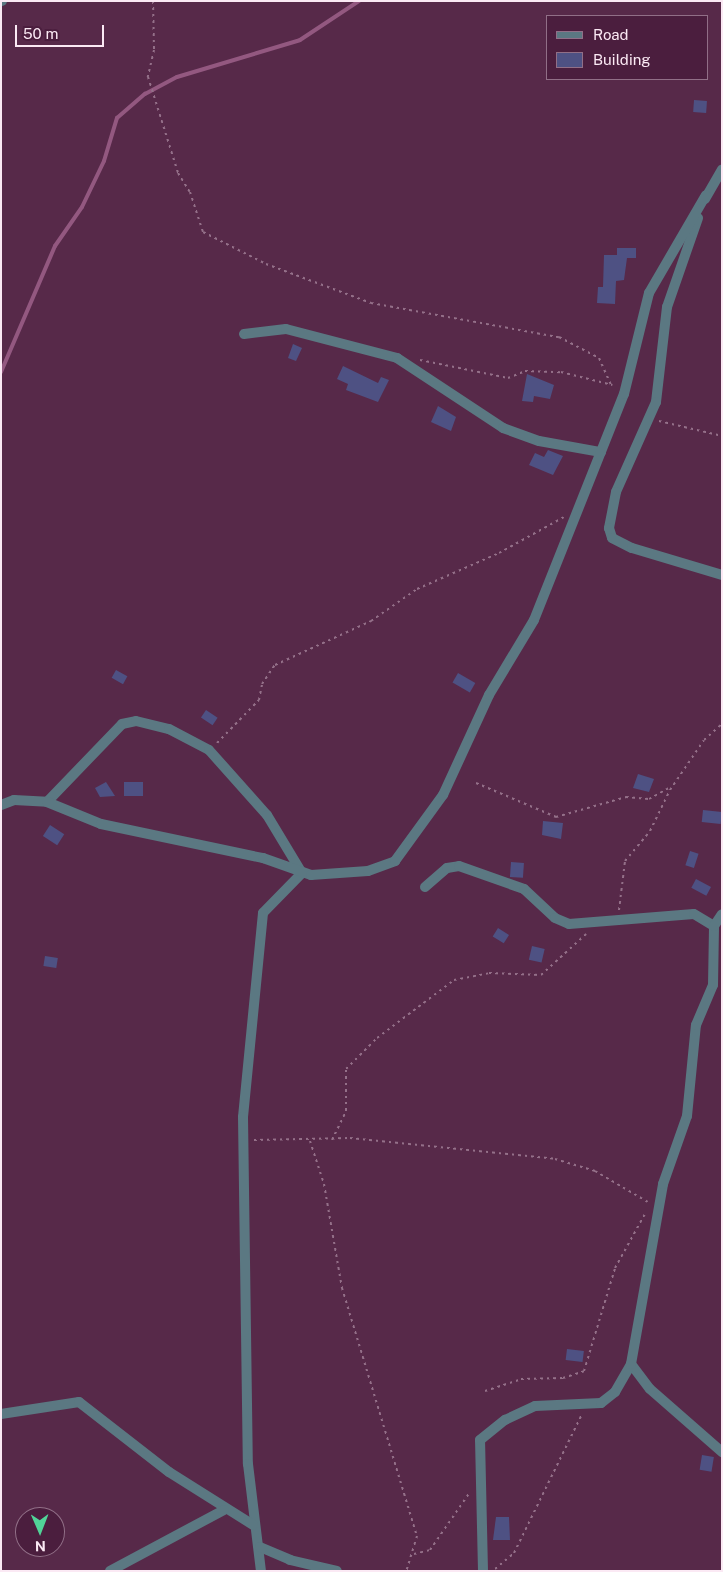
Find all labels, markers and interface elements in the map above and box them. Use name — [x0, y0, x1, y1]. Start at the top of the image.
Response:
scale bar — [18, 15, 106, 47]
legend — [546, 15, 708, 80]
text: 50 m — [23, 25, 58, 42]
text: Road — [593, 26, 629, 43]
text: Building — [593, 51, 651, 68]
north arrow — [15, 1507, 65, 1557]
text: N — [35, 1538, 46, 1554]

